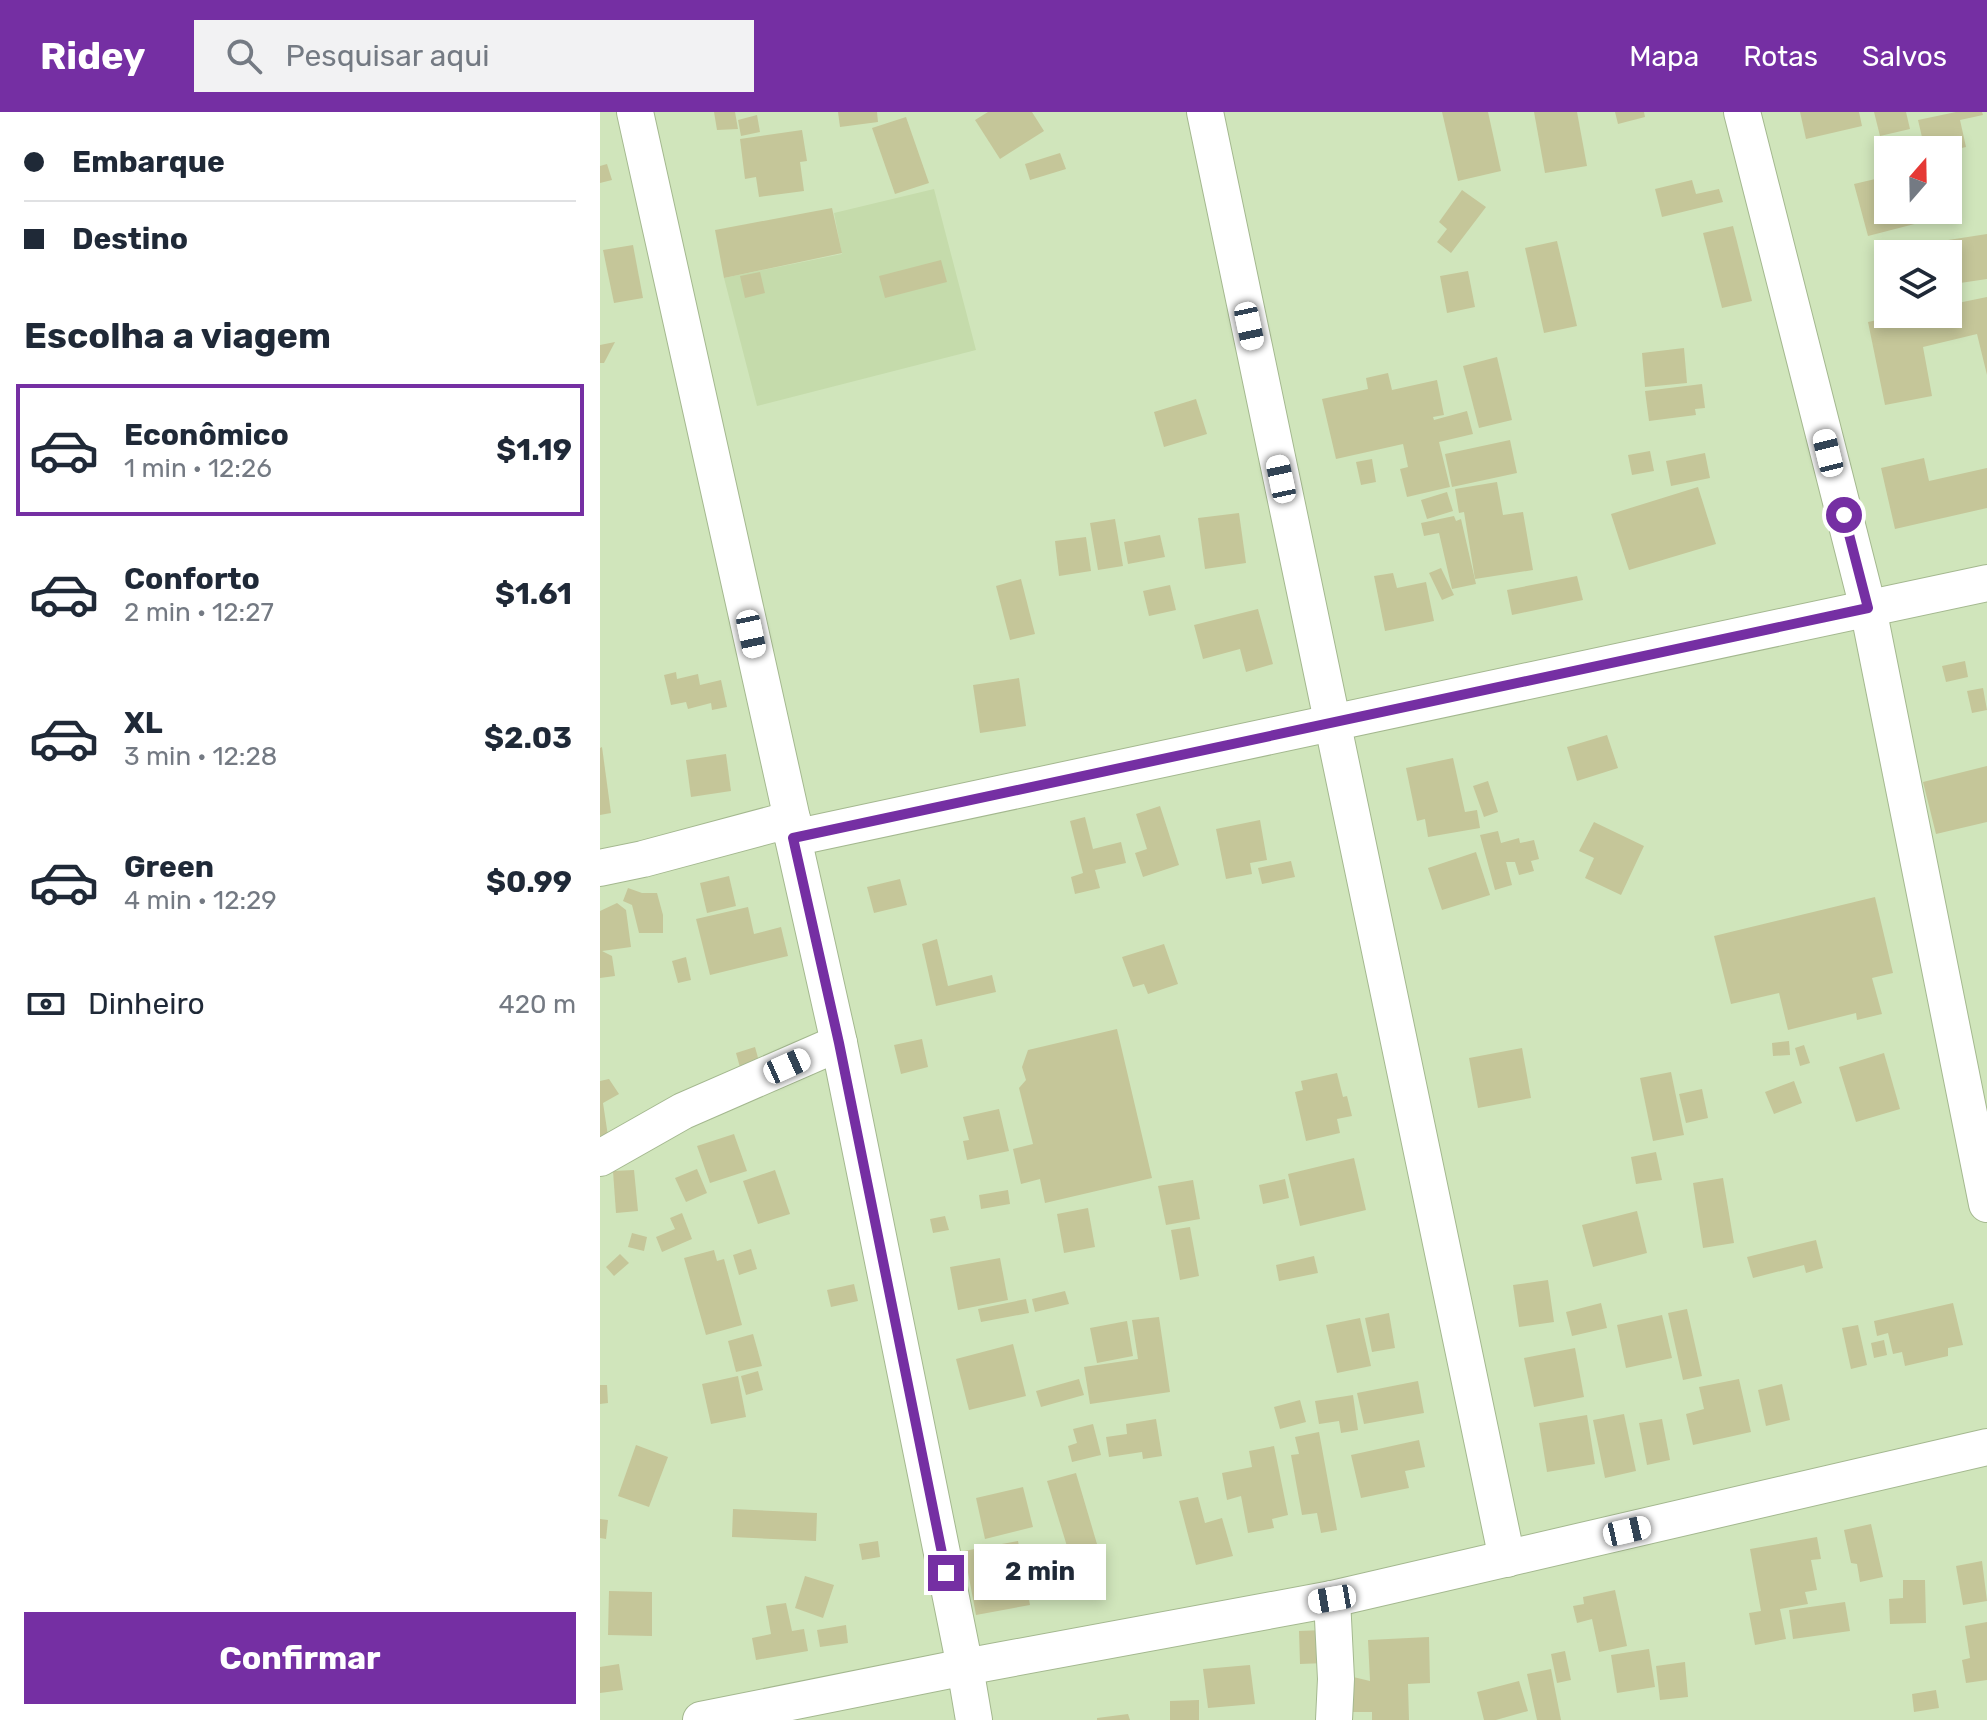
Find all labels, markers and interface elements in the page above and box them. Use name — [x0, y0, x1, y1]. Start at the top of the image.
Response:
search box — [194, 20, 754, 92]
text: Ridey — [40, 33, 146, 79]
icon: search — [222, 34, 266, 78]
text: Pesquisar aqui — [286, 38, 490, 74]
text: Mapa — [1629, 40, 1699, 73]
text: Rotas — [1743, 40, 1818, 73]
text: Salvos — [1862, 40, 1947, 73]
north arrow — [1874, 136, 1962, 224]
map controls — [1874, 136, 1962, 328]
text: Embarque — [72, 144, 225, 180]
text: Destino — [72, 221, 188, 257]
button: layers — [1874, 240, 1962, 328]
car — [1232, 300, 1266, 352]
text: Escolha a viagem — [24, 314, 331, 357]
icon: car — [28, 414, 100, 486]
text: Econômico — [124, 417, 289, 453]
car — [1811, 427, 1845, 479]
text: $1.19 — [496, 432, 572, 468]
text: 1 min · 12:26 — [124, 453, 272, 484]
car — [1264, 453, 1298, 505]
route start — [1826, 497, 1862, 533]
icon: car — [28, 558, 100, 630]
text: Conforto — [124, 561, 260, 597]
text: $1.61 — [495, 576, 572, 612]
text: 2 min · 12:27 — [124, 597, 274, 628]
car — [734, 608, 768, 660]
icon: car — [28, 702, 100, 774]
text: XL — [124, 705, 163, 741]
text: $2.03 — [484, 720, 572, 756]
text: 3 min · 12:28 — [124, 741, 277, 772]
icon: car — [28, 846, 100, 918]
text: Green — [124, 849, 214, 885]
text: $0.99 — [486, 864, 572, 900]
text: 4 min · 12:29 — [124, 885, 277, 916]
icon: cash — [24, 982, 68, 1026]
text: Dinheiro — [88, 986, 205, 1022]
text: 420 m — [499, 989, 576, 1020]
car — [760, 1045, 814, 1087]
car — [1601, 1514, 1653, 1548]
callout: 2 min — [974, 1545, 1106, 1601]
route end — [928, 1555, 964, 1591]
text: 2 min — [1005, 1556, 1075, 1587]
car — [1306, 1583, 1358, 1615]
button: Confirmar — [24, 1612, 576, 1704]

